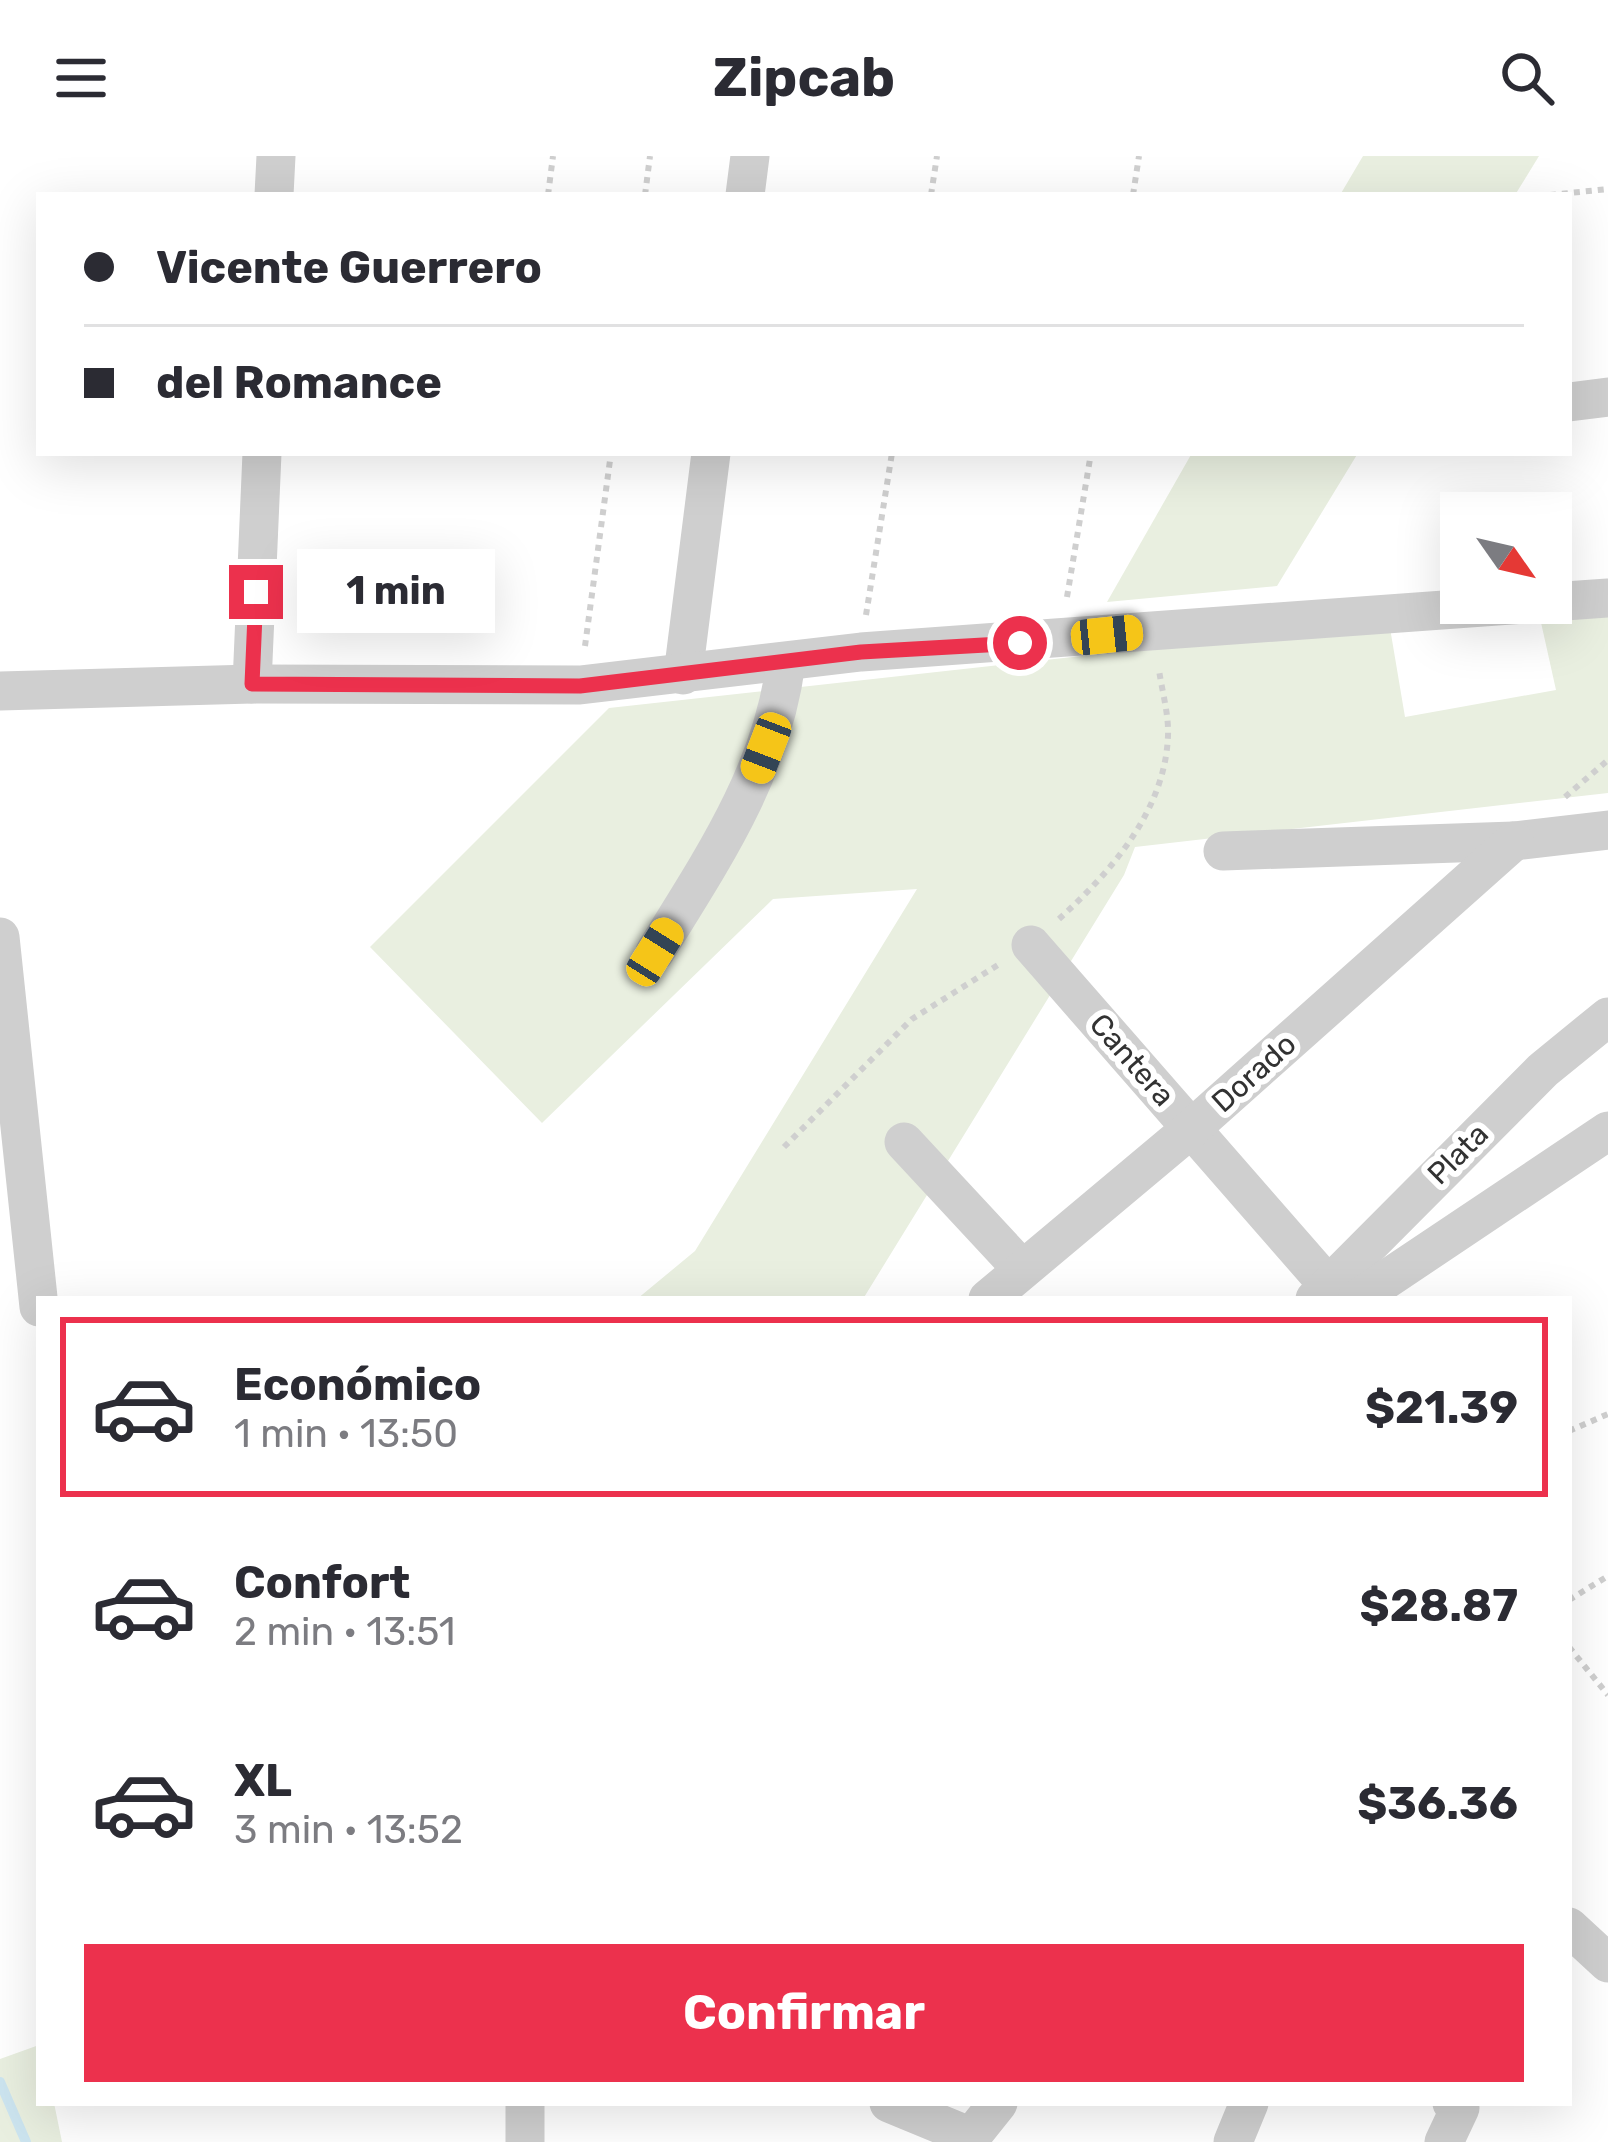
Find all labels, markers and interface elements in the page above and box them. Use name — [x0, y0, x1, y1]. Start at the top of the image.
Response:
icon: menu — [48, 45, 114, 111]
icon: search — [1494, 45, 1560, 111]
text: Zipcab — [713, 46, 895, 110]
text: Vicente Guerrero — [156, 241, 542, 294]
text: del Romance — [156, 356, 442, 409]
north arrow — [1440, 492, 1572, 624]
map controls — [1440, 492, 1572, 624]
callout: 1 min — [298, 550, 496, 634]
route end — [229, 565, 283, 619]
text: 1 min — [346, 568, 446, 614]
car — [1069, 613, 1145, 657]
route start — [993, 616, 1047, 670]
car — [736, 708, 796, 788]
car — [621, 912, 689, 992]
street label: Cantera — [1082, 1006, 1182, 1114]
street label: Dorado — [1205, 1026, 1303, 1120]
street label: Plata — [1420, 1116, 1496, 1192]
icon: car — [90, 1353, 198, 1461]
text: Económico — [234, 1358, 481, 1411]
text: $21.39 — [1365, 1381, 1518, 1434]
text: 1 min · 13:50 — [234, 1411, 458, 1457]
icon: car — [90, 1551, 198, 1659]
text: Confort — [234, 1556, 410, 1609]
text: $28.87 — [1360, 1579, 1518, 1632]
text: 2 min · 13:51 — [234, 1609, 456, 1655]
icon: car — [90, 1749, 198, 1857]
text: XL — [234, 1754, 292, 1807]
text: $36.36 — [1357, 1777, 1518, 1830]
text: 3 min · 13:52 — [234, 1807, 463, 1853]
button: Confirmar — [84, 1944, 1524, 2082]

